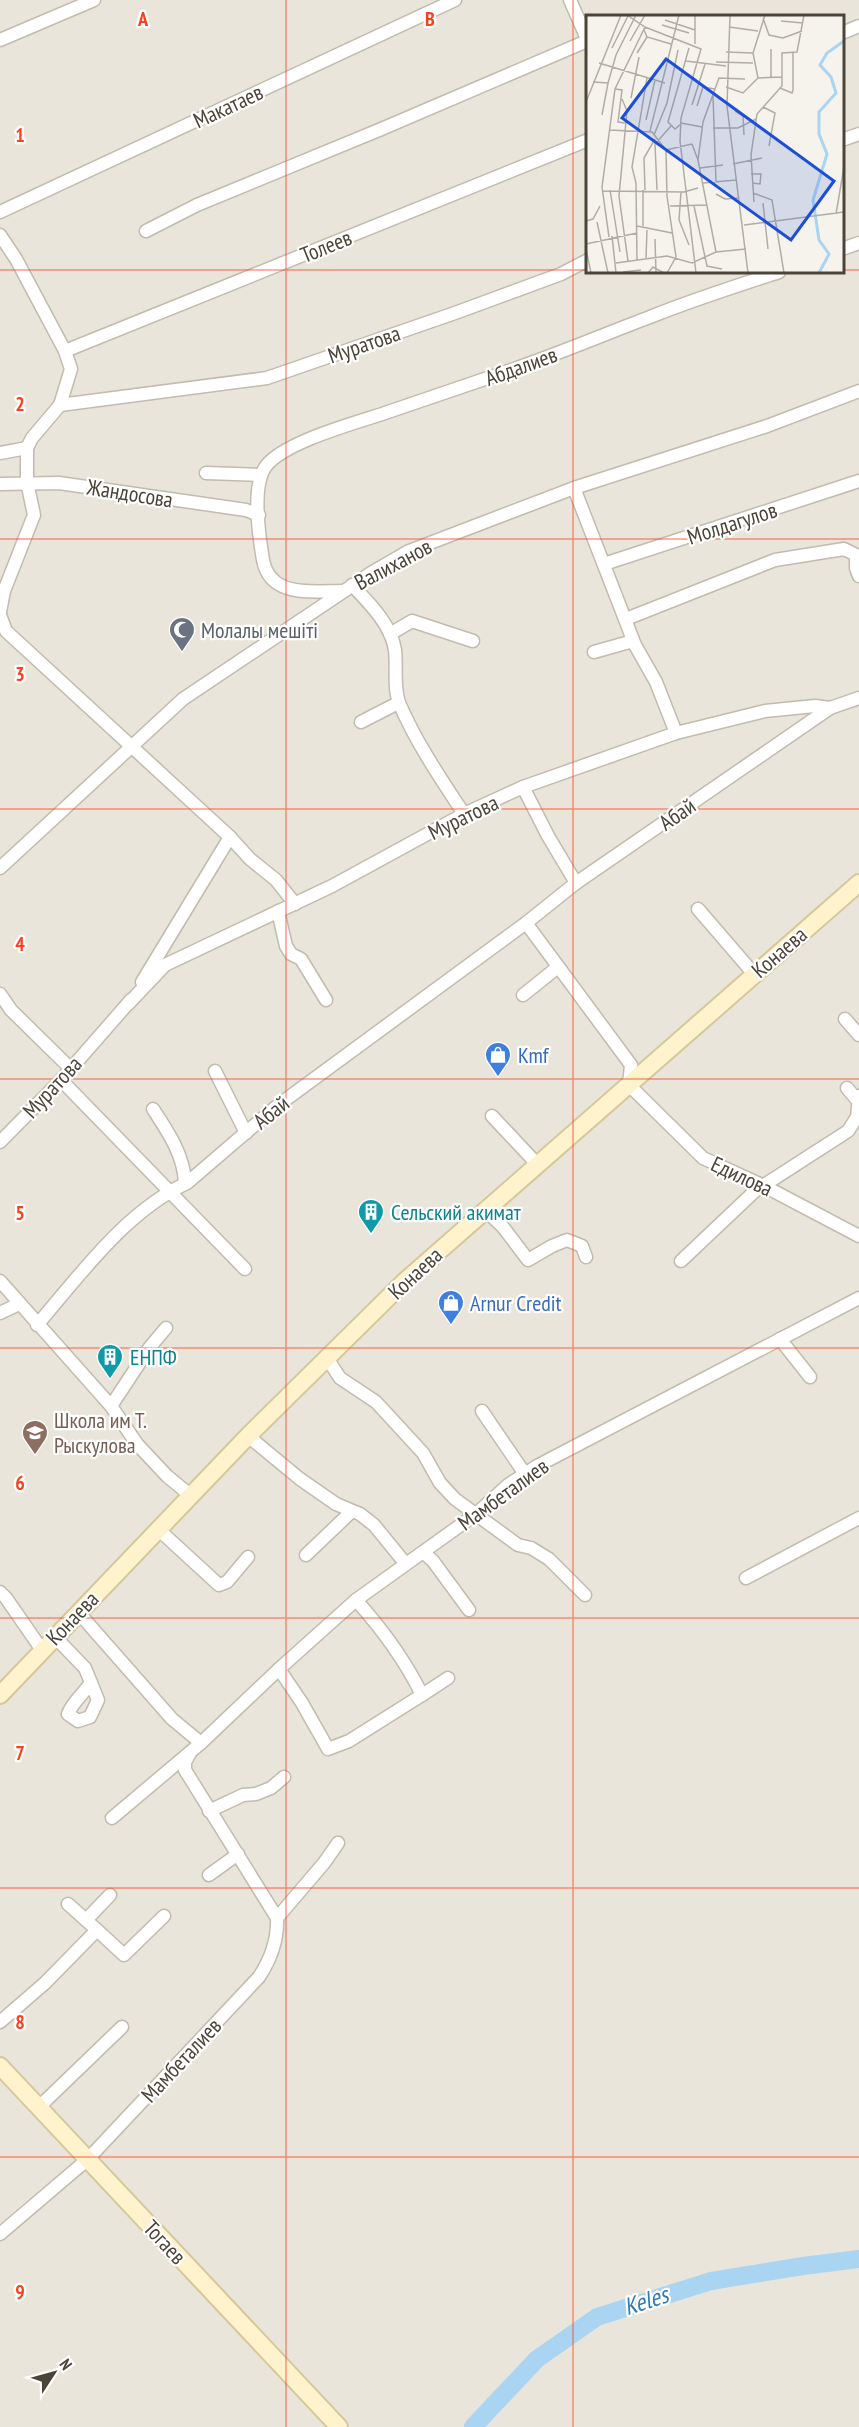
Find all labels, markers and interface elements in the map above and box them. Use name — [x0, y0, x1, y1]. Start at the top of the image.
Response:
text: A — [137, 6, 149, 32]
text: B — [425, 6, 435, 32]
inset map — [586, 15, 844, 273]
street label: Макатаев — [189, 78, 268, 134]
text: 1 — [15, 122, 25, 148]
street label: Толеев — [296, 223, 356, 269]
street label: Муратова — [324, 319, 404, 369]
street label: Абдалиев — [481, 340, 561, 392]
text: 2 — [15, 391, 25, 417]
street label: Жандосова — [84, 472, 175, 514]
street label: Молдагулов — [684, 495, 781, 551]
street label: Валиханов — [350, 532, 437, 596]
mosque icon: Молалы мешіті — [167, 615, 197, 653]
place label: Молалы мешіті — [201, 616, 318, 644]
text: 3 — [15, 661, 25, 687]
street label: Муратова — [423, 788, 503, 846]
street label: Абай — [653, 792, 701, 836]
street label: Конаева — [746, 920, 812, 984]
text: 4 — [15, 931, 25, 957]
shop icon: Kmf — [483, 1040, 513, 1078]
place label: Kmf — [518, 1041, 550, 1069]
street label: Муратова — [16, 1050, 88, 1124]
street label: Абай — [247, 1089, 295, 1135]
street label: Едилова — [707, 1150, 777, 1202]
building icon: Сельский акимат — [356, 1197, 386, 1235]
place label: Сельский акимат — [391, 1198, 522, 1226]
text: 5 — [15, 1200, 25, 1226]
street label: Конаева — [382, 1241, 448, 1305]
shop icon: Arnur Credit — [436, 1288, 466, 1326]
place label: Arnur Credit — [470, 1289, 562, 1317]
building icon: ЕНПФ — [95, 1342, 125, 1380]
place label: ЕНПФ — [130, 1343, 177, 1371]
place label: Школа им Т. Рыскулова — [54, 1406, 147, 1459]
school or university icon: Школа им Т. Рыскулова — [20, 1418, 50, 1456]
street label: Мамбеталиев — [452, 1452, 554, 1536]
text: 6 — [15, 1470, 25, 1496]
street label: Конаева — [40, 1585, 104, 1651]
text: 7 — [15, 1740, 25, 1766]
text: 8 — [15, 2009, 25, 2035]
street label: Мамбеталиев — [135, 2012, 227, 2108]
street label: Тогаев — [138, 2214, 192, 2270]
water label: Keles — [620, 2278, 675, 2322]
text: 9 — [15, 2279, 25, 2305]
north arrow — [24, 2343, 84, 2403]
text: N — [56, 2355, 77, 2374]

